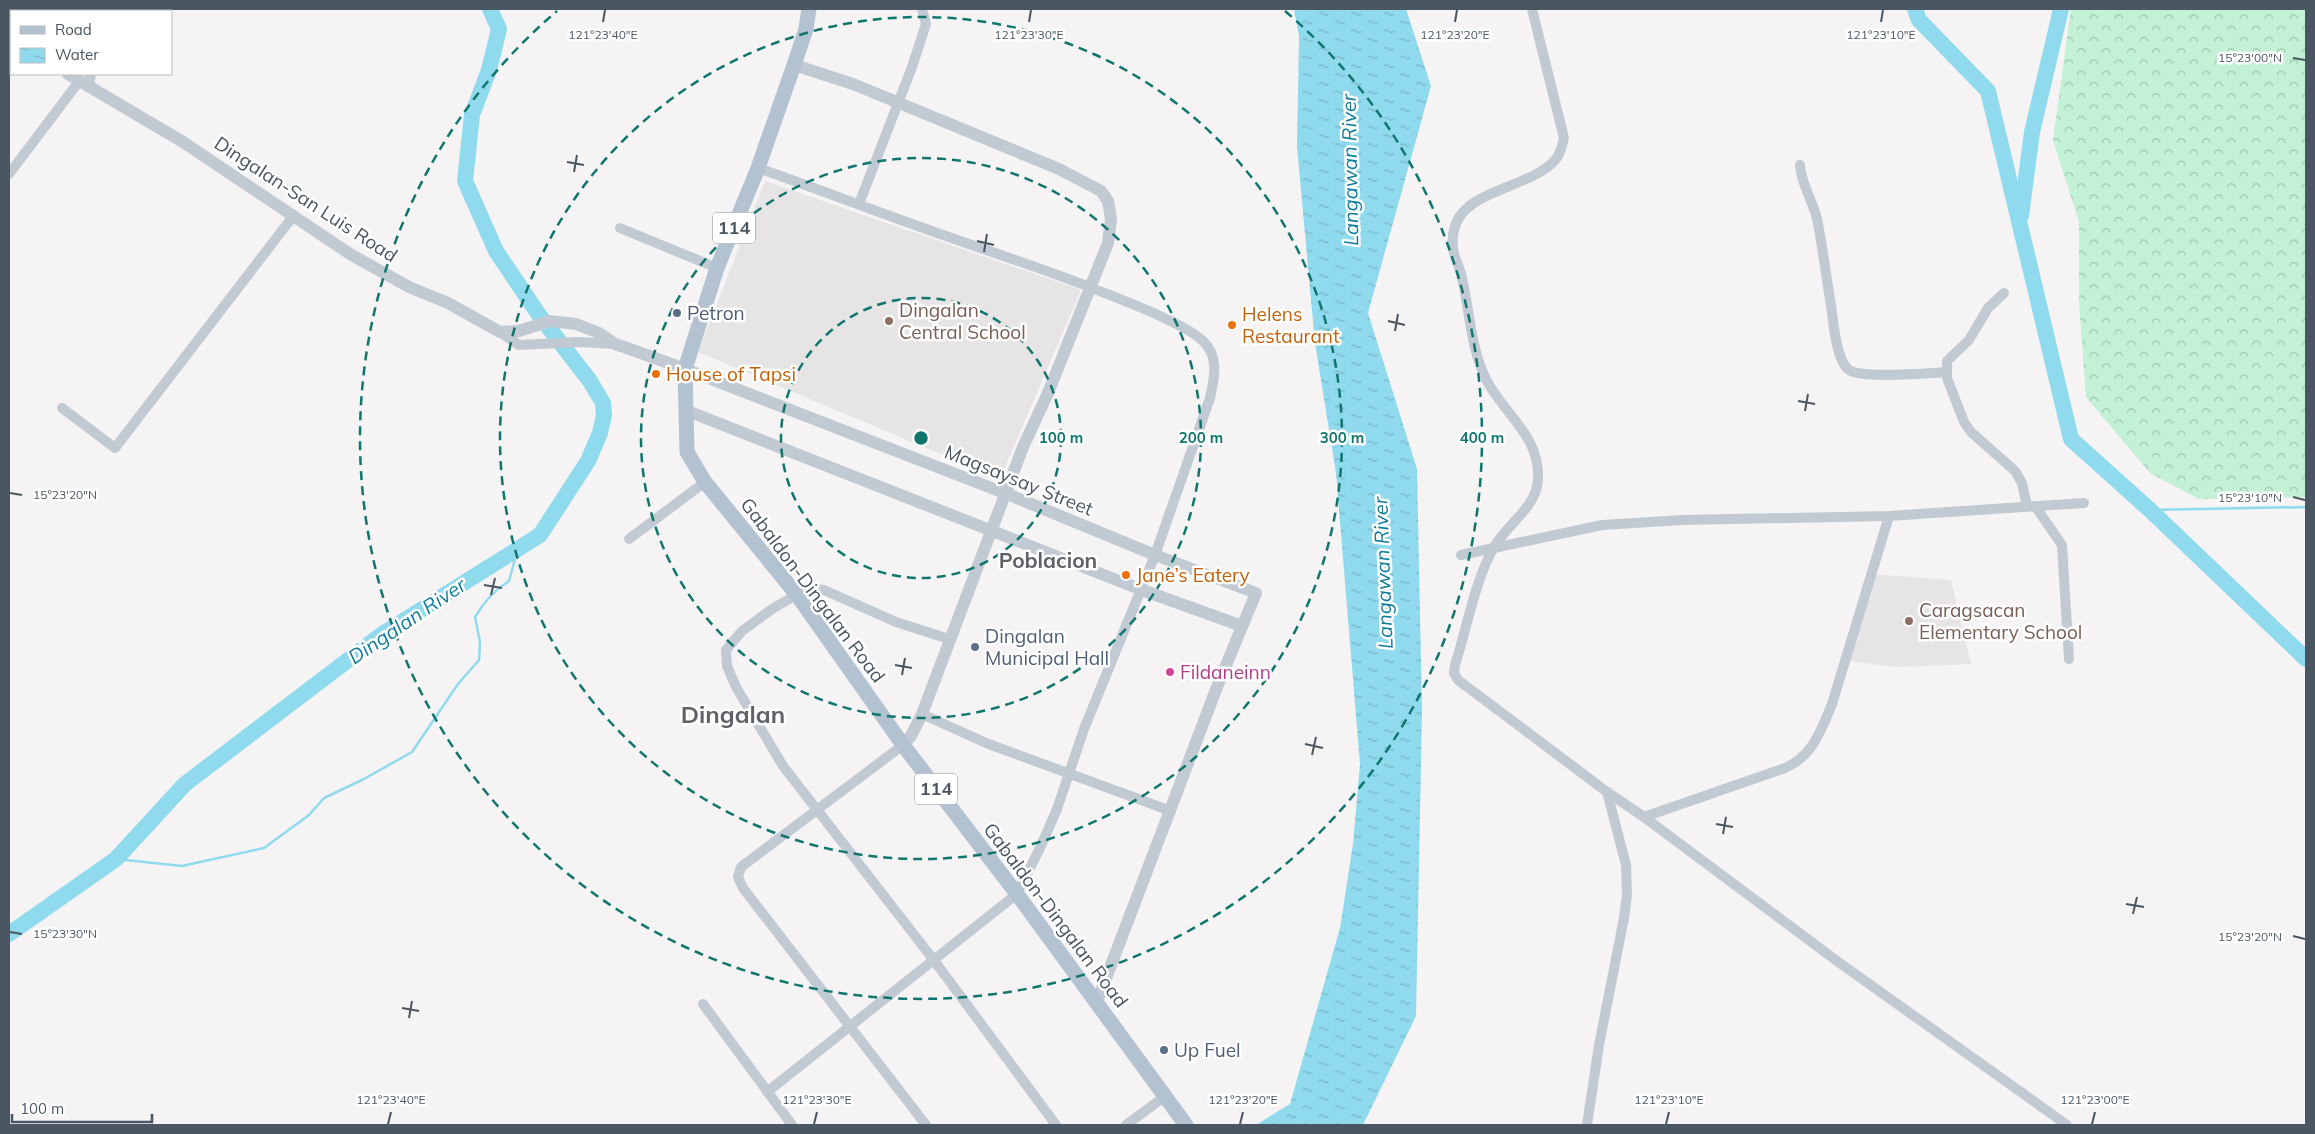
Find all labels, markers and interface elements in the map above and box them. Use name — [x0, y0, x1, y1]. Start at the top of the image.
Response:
legend — [10, 10, 172, 75]
text: Road — [55, 20, 92, 39]
text: 121°23'40"E — [568, 27, 638, 42]
text: 121°23'30"E — [994, 27, 1064, 42]
text: 121°23'20"E — [1420, 27, 1490, 42]
text: 121°23'10"E — [1846, 27, 1916, 42]
text: Water — [55, 45, 99, 64]
text: 15°23'00"N — [2218, 50, 2282, 65]
water label: Langawan River — [1336, 93, 1363, 246]
street label: Dingalan-San Luis Road — [210, 131, 402, 267]
road number: 114 — [713, 212, 755, 244]
place label: Dingalan Central School — [899, 298, 1026, 344]
place label: Petron — [687, 301, 745, 325]
place label: Helens Restaurant — [1242, 302, 1340, 348]
marker: Petron — [671, 307, 683, 319]
marker: Dingalan Central School — [883, 315, 895, 327]
marker: Helens Restaurant — [1226, 319, 1238, 331]
place label: House of Tapsi — [666, 362, 796, 386]
marker: House of Tapsi — [650, 368, 662, 380]
text: 100 m — [1039, 428, 1083, 447]
text: 200 m — [1179, 428, 1223, 447]
text: 300 m — [1320, 428, 1364, 447]
text: 400 m — [1460, 428, 1504, 447]
centre of rings — [912, 429, 930, 447]
street label: Magsaysay Street — [941, 439, 1097, 521]
text: 15°23'20"N — [33, 487, 97, 502]
text: 15°23'10"N — [2218, 490, 2282, 505]
street label: Gabaldon-Dingalan Road — [736, 493, 890, 687]
water label: Langawan River — [1367, 496, 1398, 649]
district label: Poblacion — [999, 547, 1097, 573]
place label: Jane’s Eatery — [1136, 563, 1250, 587]
marker: Jane’s Eatery — [1120, 569, 1132, 581]
water label: Dingalan River — [343, 572, 471, 669]
place label: Caragsacan Elementary School — [1919, 598, 2082, 644]
marker: Caragsacan Elementary School — [1903, 615, 1915, 627]
place label: Dingalan Municipal Hall — [985, 624, 1109, 670]
marker: Dingalan Municipal Hall — [969, 641, 981, 653]
place label: Fildaneinn — [1180, 660, 1271, 684]
marker: Fildaneinn — [1164, 666, 1176, 678]
district label: Dingalan — [681, 699, 785, 729]
road number: 114 — [915, 774, 957, 804]
street label: Gabaldon-Dingalan Road — [979, 818, 1133, 1012]
text: 15°23'30"N — [33, 926, 97, 941]
text: 15°23'20"N — [2218, 929, 2282, 944]
place label: Up Fuel — [1174, 1038, 1241, 1062]
marker: Up Fuel — [1158, 1044, 1170, 1056]
scale bar — [12, 1092, 152, 1124]
text: 121°23'40"E — [356, 1092, 426, 1107]
text: 121°23'30"E — [782, 1092, 852, 1107]
text: 121°23'20"E — [1208, 1092, 1278, 1107]
text: 121°23'10"E — [1634, 1092, 1704, 1107]
text: 121°23'00"E — [2060, 1092, 2130, 1107]
text: 100 m — [20, 1099, 64, 1118]

